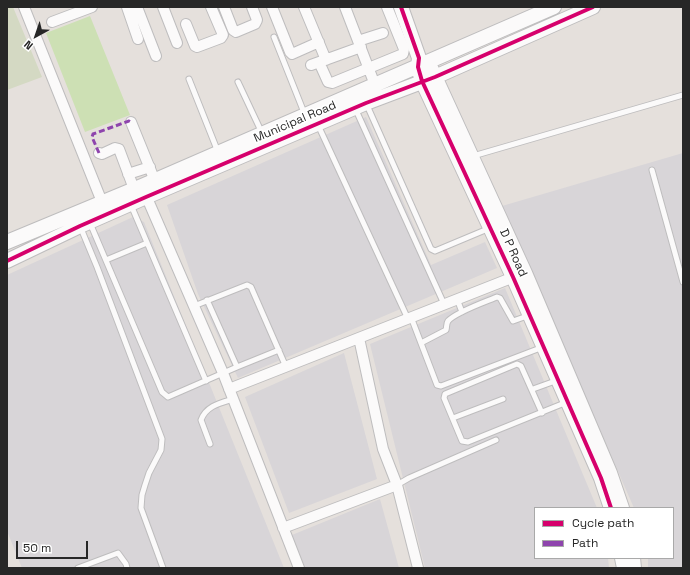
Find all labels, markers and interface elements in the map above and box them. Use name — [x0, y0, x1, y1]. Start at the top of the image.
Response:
north arrow — [16, 16, 56, 56]
text: N — [21, 37, 36, 53]
street label: Municipal Road — [252, 98, 338, 146]
street label: D P Road — [496, 227, 530, 279]
legend — [534, 507, 674, 559]
text: Cycle path — [572, 515, 634, 531]
scale bar — [18, 533, 90, 559]
text: Path — [572, 535, 598, 551]
text: 50 m — [23, 540, 51, 556]

